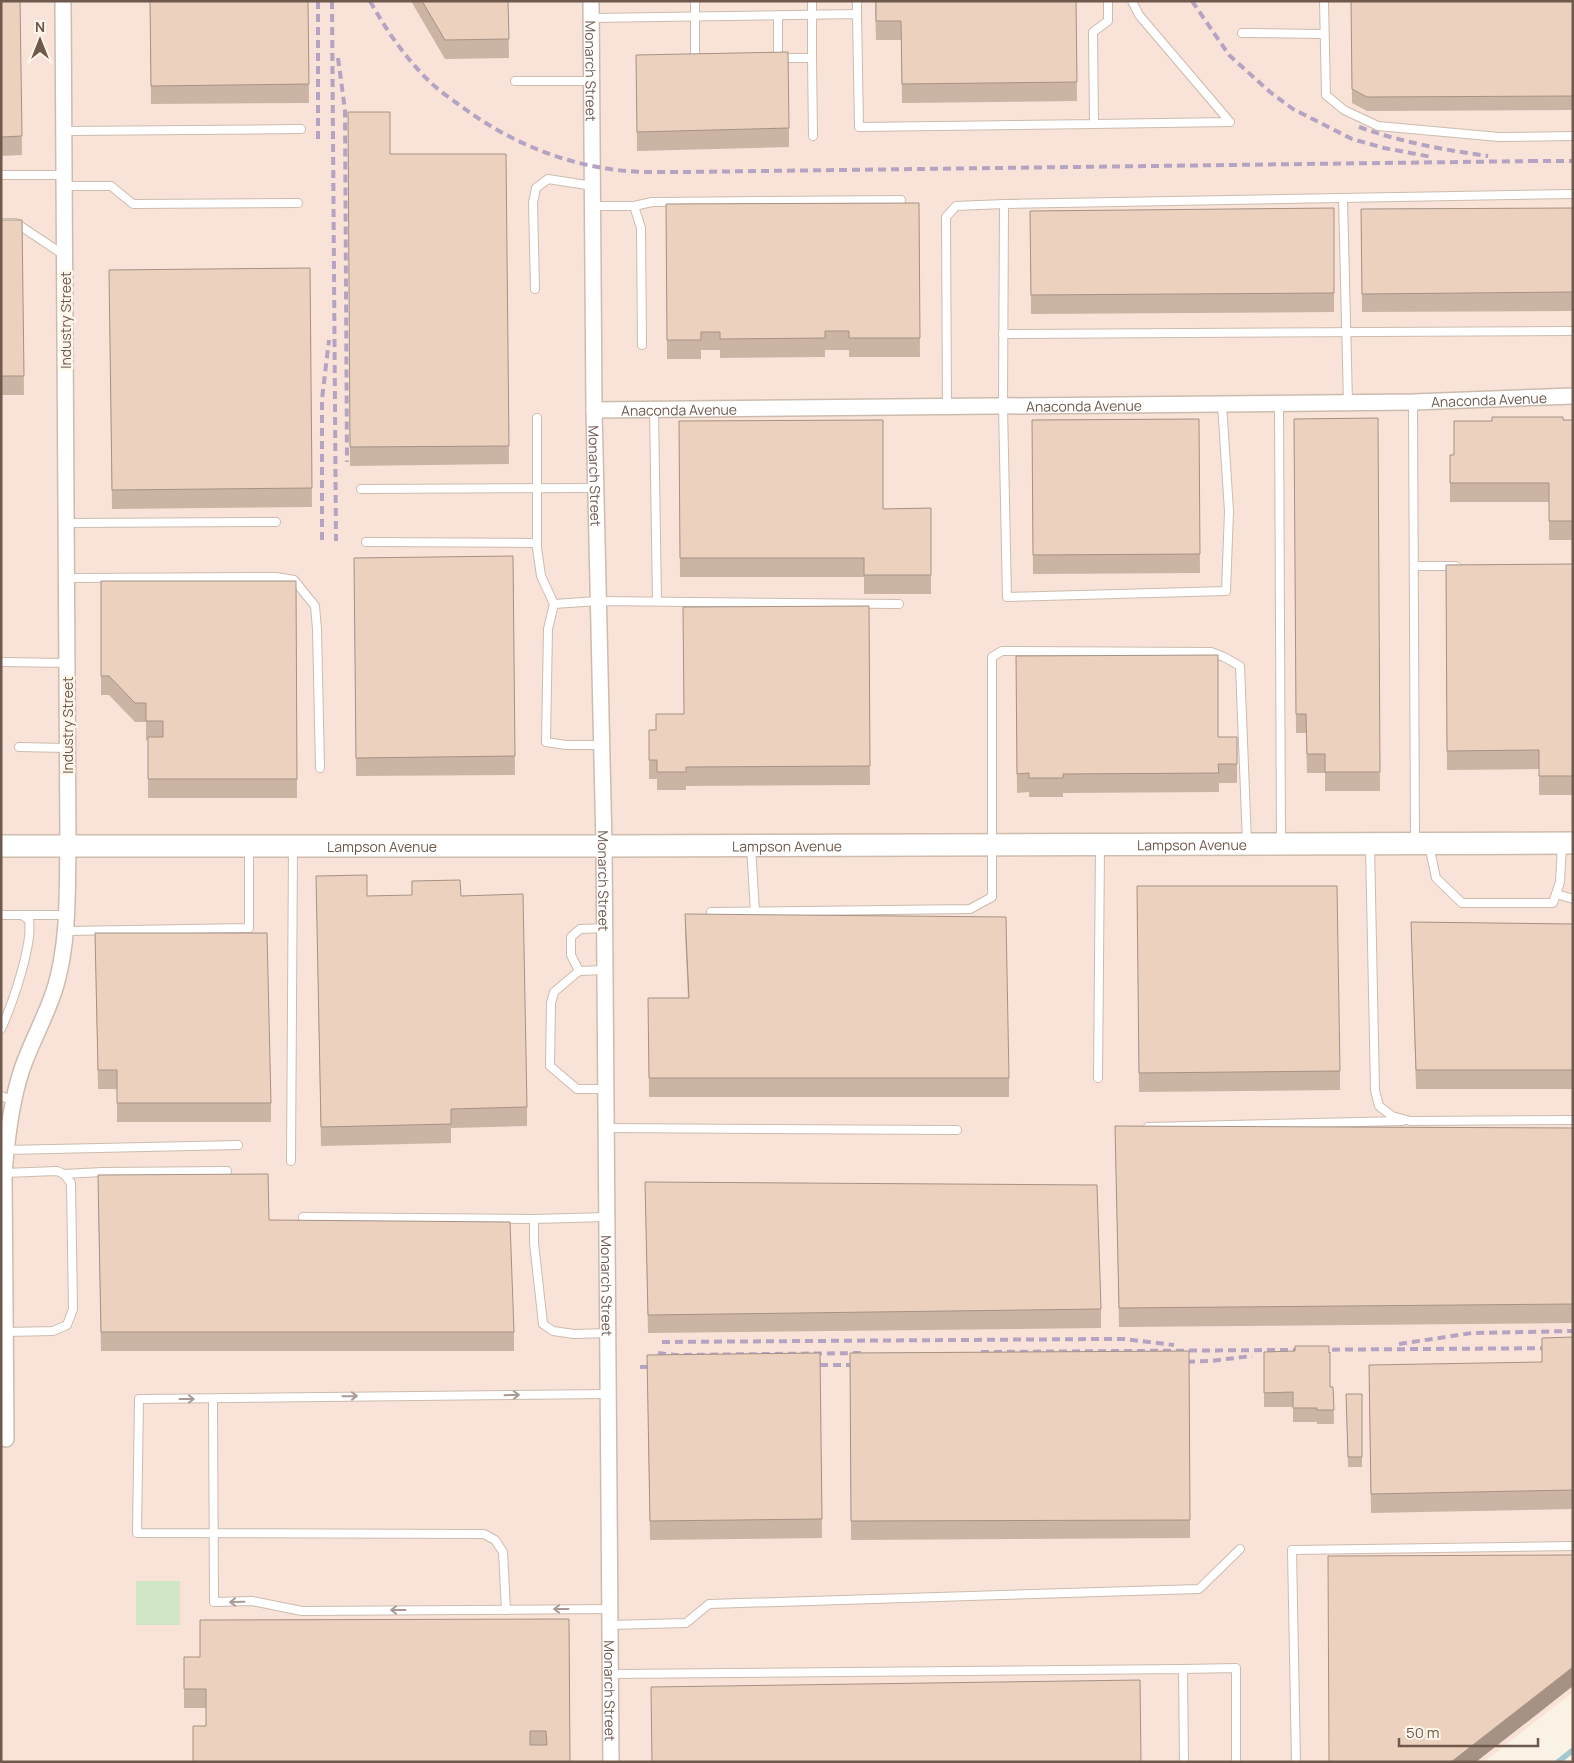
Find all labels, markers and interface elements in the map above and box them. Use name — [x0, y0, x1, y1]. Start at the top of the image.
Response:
north arrow — [15, 15, 65, 65]
text: N — [35, 17, 45, 36]
street label: Monarch Street — [582, 20, 601, 122]
street label: Industry Street — [56, 271, 75, 369]
street label: Anaconda Avenue — [1431, 387, 1547, 411]
street label: Anaconda Avenue — [1026, 395, 1142, 415]
street label: Anaconda Avenue — [621, 399, 737, 419]
street label: Monarch Street — [585, 425, 606, 527]
street label: Industry Street — [58, 676, 77, 774]
street label: Monarch Street — [594, 830, 614, 932]
street label: Lampson Avenue — [1137, 835, 1247, 854]
street label: Lampson Avenue — [732, 836, 842, 855]
street label: Lampson Avenue — [327, 837, 437, 856]
street label: Monarch Street — [597, 1235, 617, 1337]
one-way arrow — [504, 1390, 520, 1400]
one-way arrow — [341, 1392, 357, 1401]
one-way arrow — [179, 1394, 195, 1404]
one-way arrow — [229, 1597, 245, 1606]
one-way arrow — [553, 1604, 570, 1614]
one-way arrow — [391, 1605, 407, 1615]
street label: Monarch Street — [601, 1640, 620, 1742]
scale bar — [1399, 1716, 1538, 1748]
text: 50 m — [1406, 1722, 1440, 1743]

